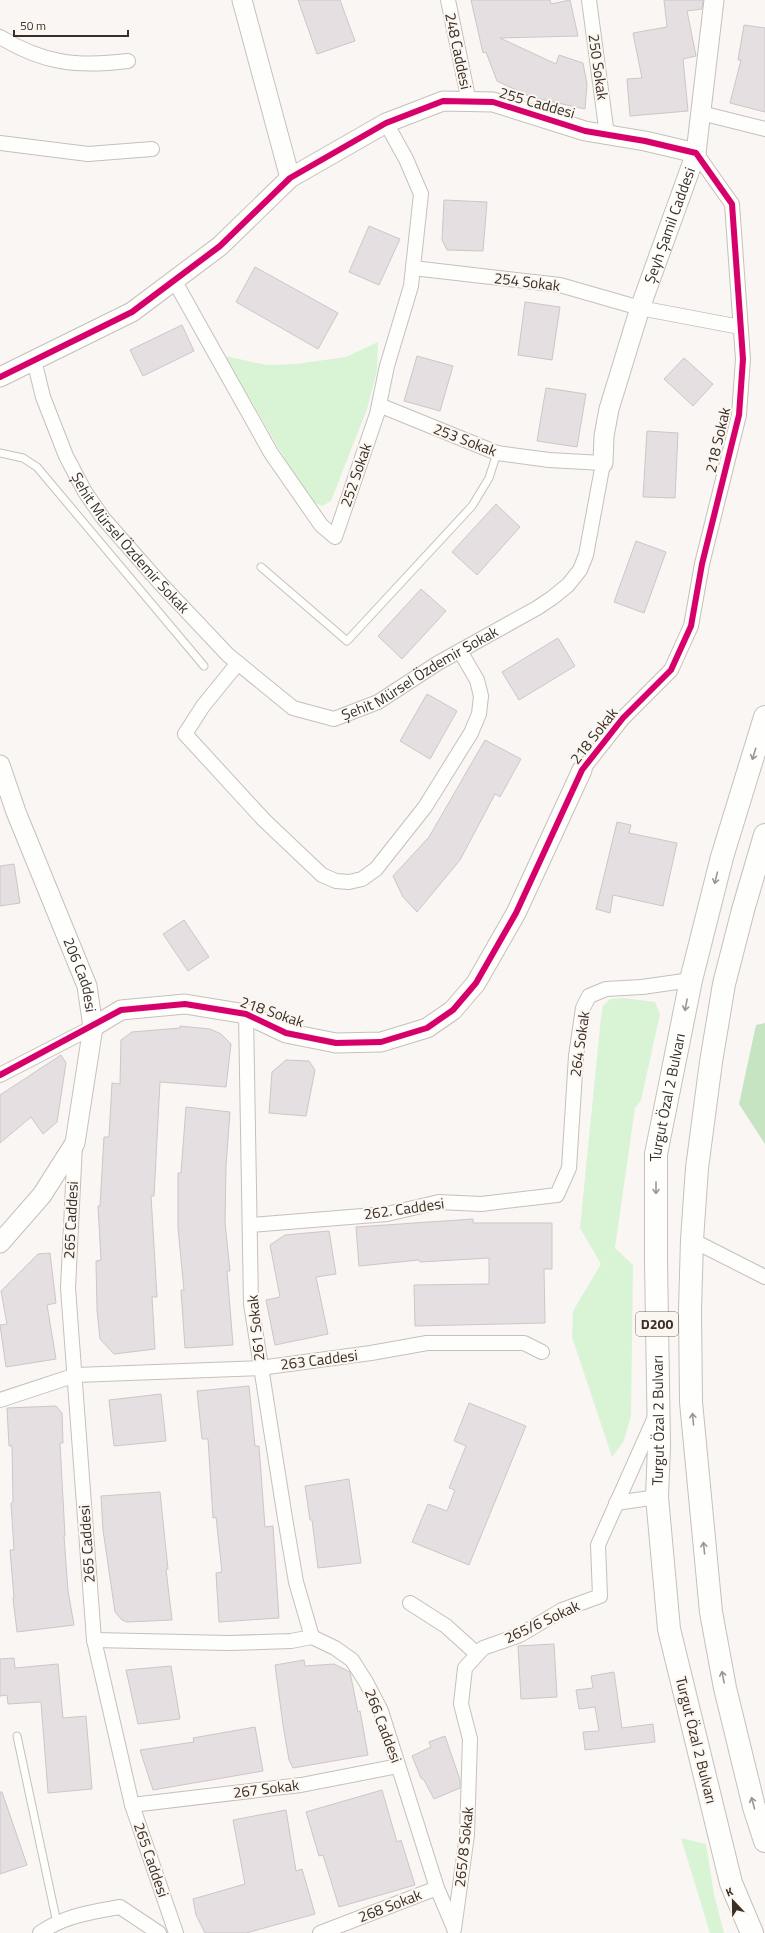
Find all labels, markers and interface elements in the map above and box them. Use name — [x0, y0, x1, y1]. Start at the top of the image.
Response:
street label: 248 Caddesi — [439, 10, 478, 91]
scale bar — [14, 12, 128, 38]
text: 50 m — [20, 16, 46, 35]
street label: 250 Sokak — [582, 32, 615, 101]
street label: 255 Caddesi — [497, 81, 578, 124]
street label: Şeyh Şamil Caddesi — [638, 164, 701, 286]
street label: 254 Sokak — [493, 266, 561, 297]
street label: 218 Sokak — [699, 405, 736, 475]
street label: 253 Sokak — [430, 417, 500, 462]
street label: 252 Sokak — [334, 440, 377, 510]
street label: Şehit Mürsel Özdemir Sokak — [66, 468, 195, 619]
street label: Şehit Mürsel Özdemir Sokak — [338, 620, 502, 726]
street label: 218 Sokak — [564, 702, 623, 769]
one-way arrow — [749, 748, 757, 760]
one-way arrow — [712, 872, 720, 885]
street label: 206 Caddesi — [57, 934, 103, 1014]
street label: 218 Sokak — [237, 990, 307, 1033]
one-way arrow — [682, 998, 690, 1011]
street label: 264 Sokak — [563, 1009, 596, 1078]
street label: Turgut Özal 2 Bulvarı — [644, 1031, 691, 1162]
street label: 265 Caddesi — [57, 1180, 84, 1259]
one-way arrow — [652, 1181, 660, 1194]
street label: 262. Caddesi — [362, 1191, 446, 1226]
street label: 261 Sokak — [241, 1294, 270, 1362]
road number: D200 — [636, 1312, 678, 1336]
street label: 263 Caddesi — [279, 1343, 359, 1376]
street label: Turgut Özal 2 Bulvarı — [645, 1355, 670, 1486]
one-way arrow — [689, 1413, 696, 1426]
street label: 265 Caddesi — [72, 1504, 101, 1584]
one-way arrow — [701, 1542, 708, 1555]
street label: 265/6 Sokak — [500, 1594, 583, 1649]
one-way arrow — [719, 1671, 727, 1684]
street label: Turgut Özal 2 Bulvarı — [670, 1674, 723, 1806]
street label: 266 Caddesi — [359, 1685, 408, 1766]
street label: 267 Sokak — [232, 1773, 300, 1804]
one-way arrow — [749, 1797, 756, 1810]
street label: 265/8 Sokak — [448, 1805, 479, 1888]
street label: 265 Caddesi — [128, 1819, 175, 1900]
north arrow — [713, 1881, 753, 1921]
street label: 268 Sokak — [355, 1883, 425, 1928]
text: K — [723, 1883, 736, 1900]

